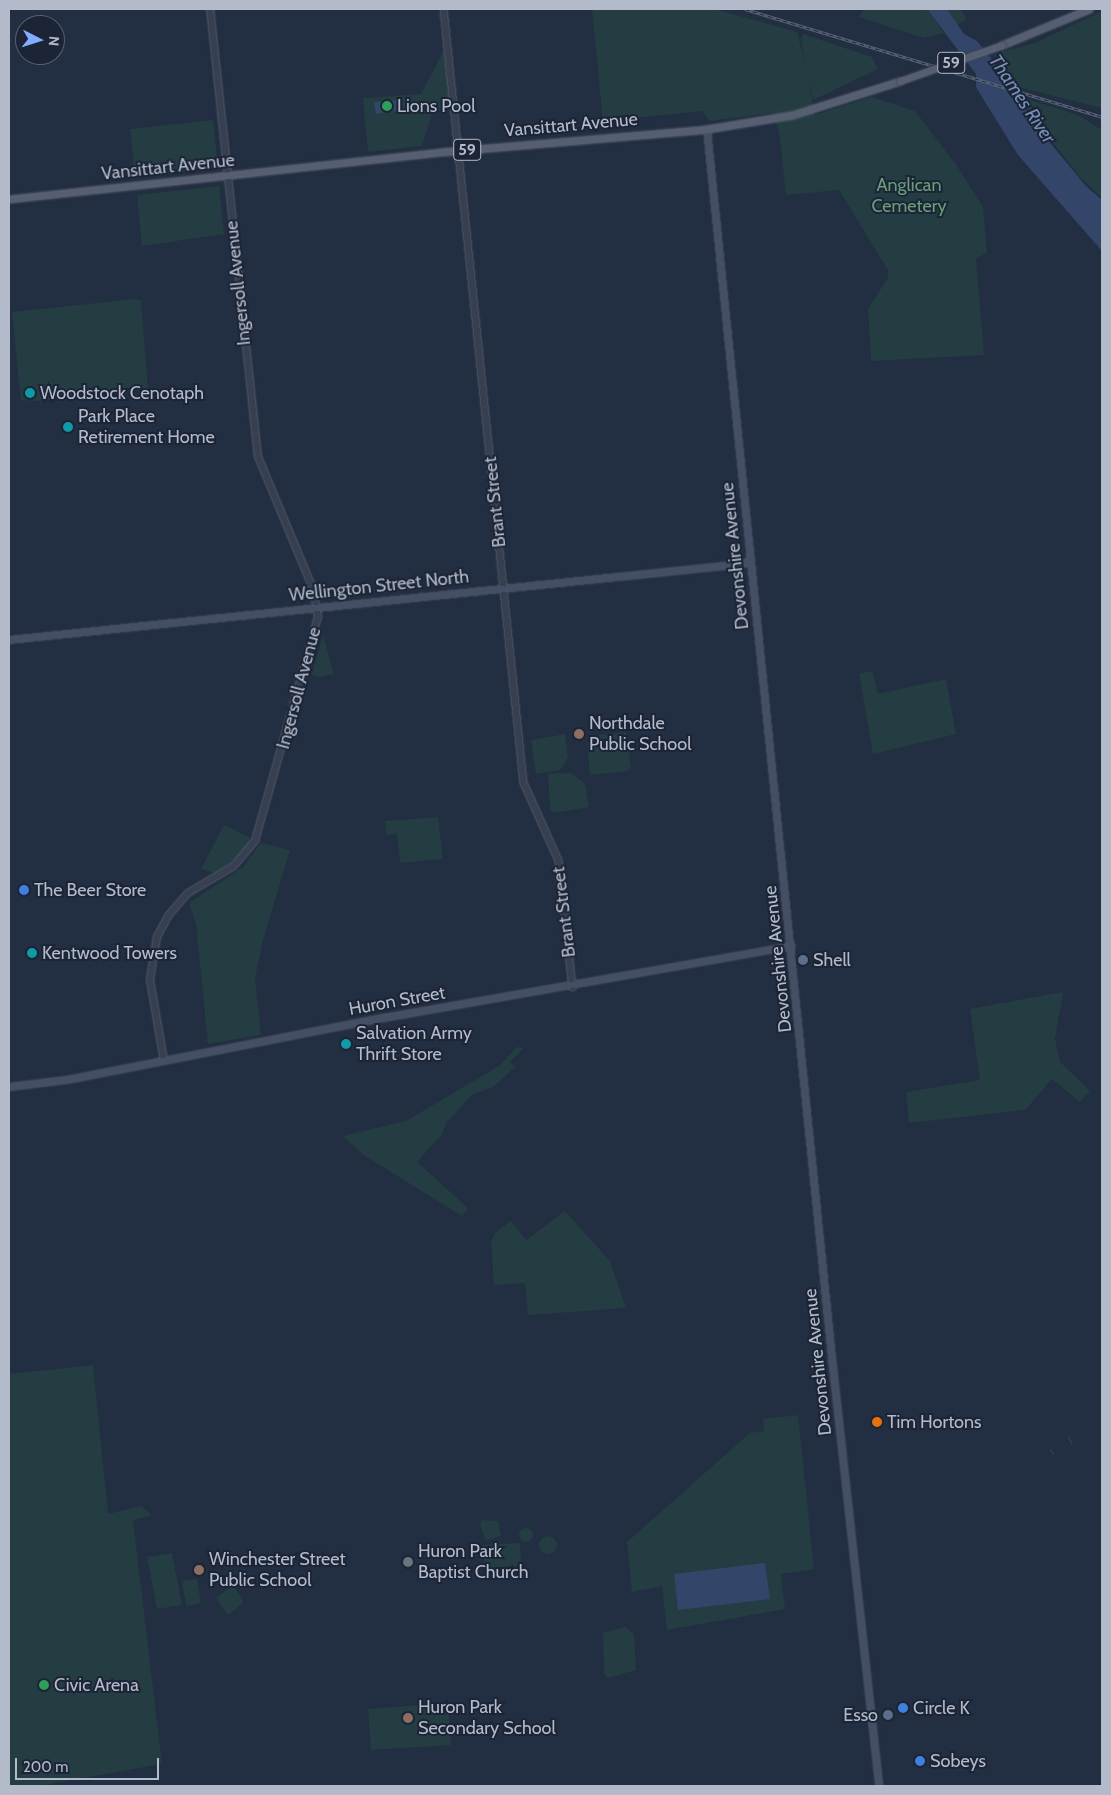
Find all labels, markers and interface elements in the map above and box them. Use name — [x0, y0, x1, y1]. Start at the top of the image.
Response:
north arrow — [15, 15, 65, 65]
text: N — [45, 36, 63, 47]
road number: 59 — [936, 49, 966, 76]
water label: Thames River — [984, 50, 1060, 148]
place label: Lions Pool — [397, 95, 475, 117]
marker: Lions Pool — [381, 100, 393, 112]
street label: Vansittart Avenue — [503, 108, 639, 142]
road number: 59 — [452, 136, 482, 164]
street label: Vansittart Avenue — [100, 149, 236, 185]
park label: Anglican Cemetery — [871, 175, 947, 218]
street label: Ingersoll Avenue — [221, 220, 255, 346]
place label: Woodstock Cenotaph — [40, 382, 204, 404]
marker: Woodstock Cenotaph — [24, 387, 36, 399]
place label: Park Place Retirement Home — [78, 406, 215, 448]
marker: Park Place Retirement Home — [62, 421, 74, 433]
street label: Brant Street — [479, 456, 511, 548]
street label: Devonshire Avenue — [717, 481, 753, 631]
street label: Wellington Street North — [288, 566, 470, 606]
street label: Ingersoll Avenue — [272, 625, 326, 751]
place label: Northdale Public School — [589, 713, 691, 756]
marker: Northdale Public School — [573, 728, 585, 740]
street label: Brant Street — [548, 865, 580, 959]
place label: The Beer Store — [34, 879, 146, 901]
marker: The Beer Store — [18, 884, 30, 896]
street label: Devonshire Avenue — [760, 884, 796, 1034]
place label: Kentwood Towers — [42, 942, 177, 964]
marker: Kentwood Towers — [26, 947, 38, 959]
place label: Shell — [813, 949, 851, 971]
marker: Shell — [797, 954, 809, 966]
street label: Huron Street — [347, 982, 447, 1020]
place label: Salvation Army Thrift Store — [356, 1023, 472, 1066]
marker: Salvation Army Thrift Store — [340, 1038, 352, 1050]
street label: Devonshire Avenue — [800, 1287, 836, 1437]
place label: Tim Hortons — [887, 1411, 982, 1433]
marker: Tim Hortons — [871, 1416, 883, 1428]
place label: Huron Park Baptist Church — [418, 1541, 528, 1584]
place label: Winchester Street Public School — [209, 1549, 346, 1592]
marker: Huron Park Baptist Church — [402, 1556, 414, 1568]
marker: Winchester Street Public School — [193, 1564, 205, 1576]
place label: Civic Arena — [54, 1674, 139, 1696]
marker: Civic Arena — [38, 1679, 50, 1691]
place label: Huron Park Secondary School — [418, 1697, 556, 1740]
place label: Circle K — [913, 1697, 970, 1719]
marker: Circle K — [897, 1702, 909, 1714]
place label: Esso — [843, 1704, 878, 1726]
marker: Esso — [882, 1709, 894, 1721]
marker: Huron Park Secondary School — [402, 1712, 414, 1724]
scale bar — [18, 1748, 161, 1780]
place label: Sobeys — [930, 1750, 986, 1772]
marker: Sobeys — [914, 1755, 926, 1767]
text: 200 m — [23, 1758, 68, 1776]

